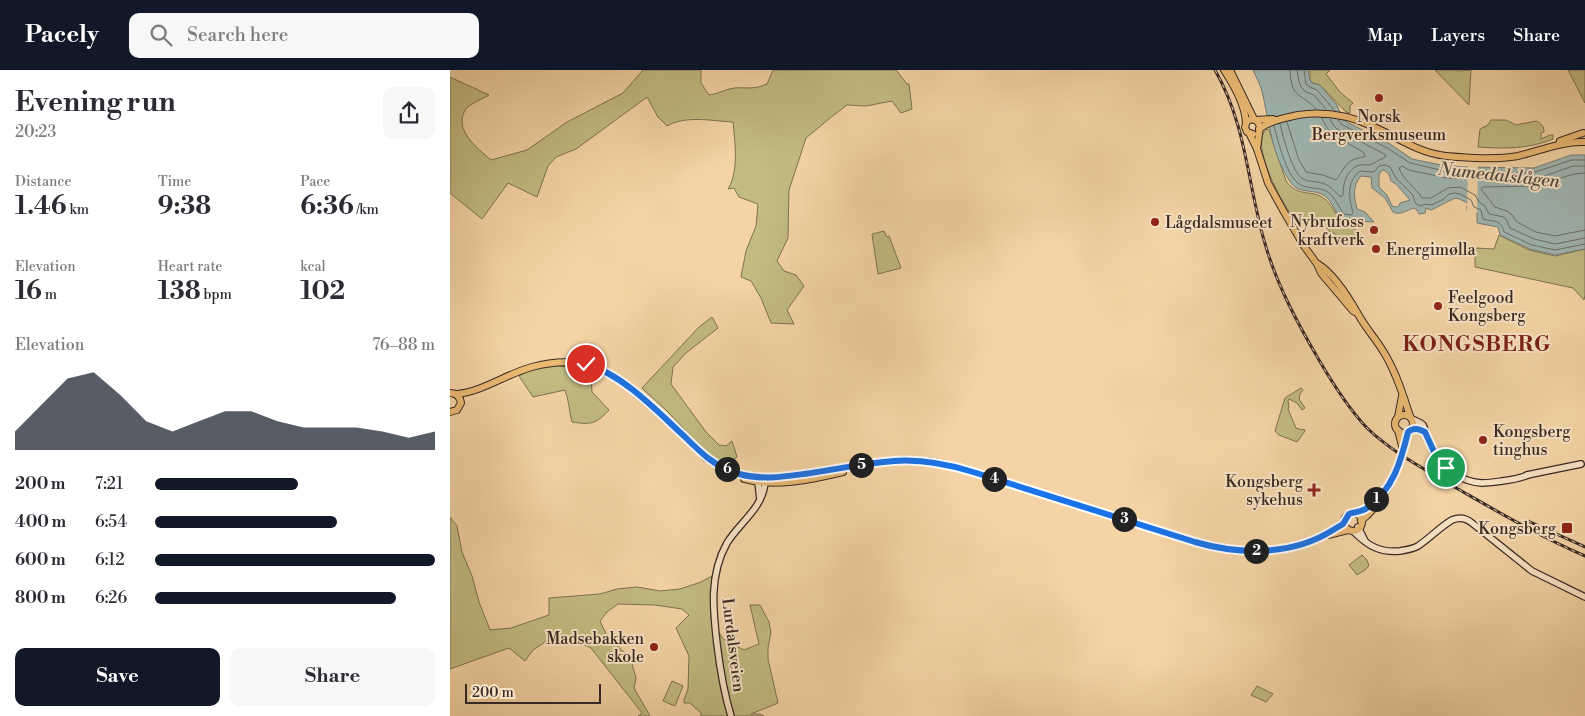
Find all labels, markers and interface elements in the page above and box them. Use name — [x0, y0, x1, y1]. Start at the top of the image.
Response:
search box — [129, 13, 479, 58]
text: Pacely — [25, 20, 99, 50]
icon: search — [147, 21, 175, 49]
text: Search here — [187, 23, 288, 47]
text: Map — [1368, 24, 1403, 47]
text: Layers — [1431, 24, 1485, 47]
text: Share — [1513, 24, 1560, 47]
text: Evening run — [15, 85, 176, 120]
button: share — [383, 87, 435, 139]
marker: Norsk Bergverksmuseum — [1373, 92, 1385, 104]
place label: Norsk Bergverksmuseum — [1311, 107, 1446, 145]
text: 20:23 — [15, 122, 56, 142]
water label: Numedalslågen — [1436, 158, 1562, 193]
text: Distance — [15, 173, 72, 191]
text: Time — [158, 173, 191, 191]
text: Pace — [300, 173, 330, 191]
text: 1.46 — [15, 191, 67, 222]
text: 9:38 — [158, 191, 211, 222]
text: 6:36 — [300, 191, 354, 222]
text: km — [67, 201, 89, 219]
text: /km — [354, 201, 379, 219]
place label: Nybrufoss kraftverk — [1290, 212, 1366, 250]
place label: Lågdalsmuseet — [1165, 213, 1273, 233]
marker: Lågdalsmuseet — [1149, 216, 1161, 228]
marker: Nybrufoss kraftverk — [1368, 224, 1380, 236]
place label: Energimølla — [1386, 240, 1477, 260]
marker: Energimølla — [1370, 243, 1382, 255]
text: Elevation — [15, 258, 76, 276]
text: Heart rate — [158, 258, 222, 276]
text: kcal — [300, 258, 326, 276]
text: 16 — [15, 276, 42, 307]
text: 138 — [158, 276, 201, 307]
text: 102 — [300, 276, 345, 307]
text: m — [42, 286, 57, 304]
text: bpm — [201, 286, 232, 304]
place label: Feelgood Kongsberg — [1448, 288, 1526, 326]
marker: Feelgood Kongsberg — [1432, 300, 1444, 312]
district label: KONGSBERG — [1402, 332, 1552, 358]
text: Elevation — [15, 335, 84, 355]
text: 76–88 m — [372, 335, 435, 355]
pin — [565, 343, 607, 385]
icon: check — [572, 350, 600, 378]
place label: Kongsberg tinghus — [1493, 422, 1571, 460]
marker: Kongsberg tinghus — [1477, 434, 1489, 446]
pin — [1425, 447, 1467, 489]
pin: 5 — [848, 452, 874, 478]
icon: arrive — [1432, 454, 1460, 482]
pin: 6 — [714, 456, 740, 482]
text: 5 — [857, 456, 866, 474]
text: 6 — [723, 460, 732, 478]
pin: 4 — [982, 466, 1006, 492]
text: 4 — [990, 470, 999, 488]
place label: Kongsberg sykehus — [1225, 472, 1304, 510]
text: 200 m — [15, 474, 65, 494]
text: 7:21 — [95, 474, 123, 494]
marker: Kongsberg sykehus — [1307, 483, 1321, 497]
pin: 1 — [1364, 486, 1388, 512]
text: 1 — [1373, 490, 1380, 508]
pin: 3 — [1112, 506, 1136, 532]
text: 3 — [1120, 510, 1129, 528]
text: 400 m — [15, 512, 66, 532]
text: 6:54 — [95, 512, 127, 532]
place label: Kongsberg — [1478, 519, 1557, 539]
marker: Kongsberg — [1560, 521, 1574, 535]
pin: 2 — [1244, 538, 1268, 564]
text: 2 — [1252, 542, 1261, 560]
text: 600 m — [15, 550, 65, 570]
text: 6:12 — [95, 550, 125, 570]
text: 800 m — [15, 588, 66, 608]
text: 6:26 — [95, 588, 127, 608]
street label: Lurdalsveien — [717, 597, 749, 694]
place label: Madsebakken skole — [546, 629, 644, 667]
marker: Madsebakken skole — [648, 641, 660, 653]
button: Save — [15, 648, 220, 706]
button: Share — [230, 648, 435, 706]
scale bar — [465, 681, 601, 704]
text: 200 m — [472, 684, 514, 702]

